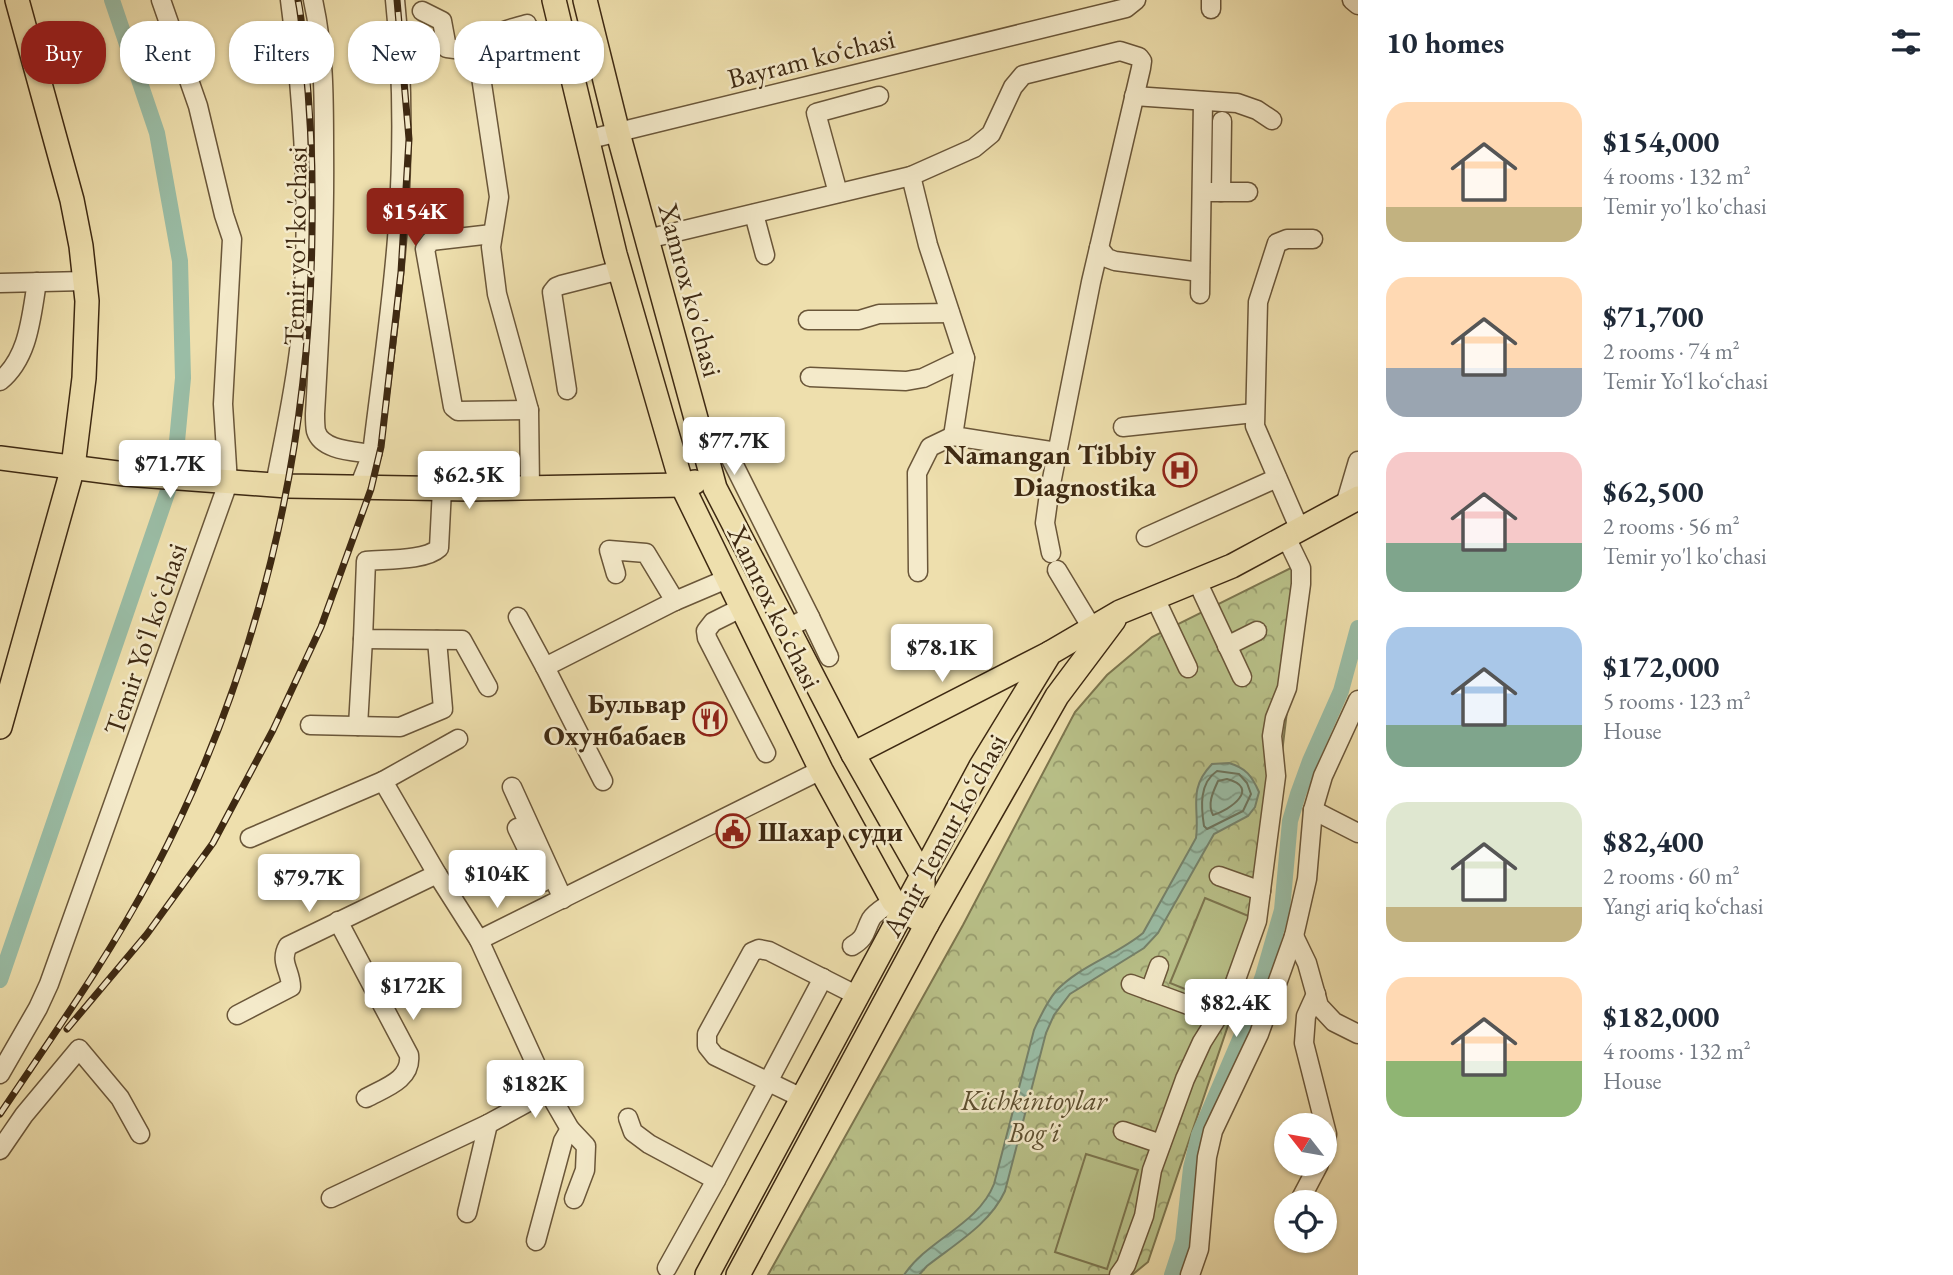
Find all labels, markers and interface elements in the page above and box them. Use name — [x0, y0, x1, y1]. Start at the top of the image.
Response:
street label: Bayram ko‘chasi — [724, 20, 898, 96]
chip: Buy — [21, 21, 106, 84]
chip: Rent — [120, 21, 215, 84]
chip: Filters — [229, 21, 334, 84]
chip: New — [348, 21, 440, 84]
chip: Apartment — [454, 21, 604, 84]
text: 10 homes — [1386, 23, 1504, 62]
icon: filters — [1887, 23, 1925, 61]
text: $154,000 — [1603, 122, 1719, 161]
icon: home — [1442, 130, 1526, 214]
street label: Temir yo'l ko'chasi — [275, 146, 315, 346]
text: 4 rooms · 132 m² — [1603, 161, 1751, 191]
pin: $154K — [366, 188, 464, 248]
text: Temir yo'l ko'chasi — [1603, 191, 1767, 221]
text: $154K — [383, 196, 447, 226]
street label: Xamrox ko'chasi — [650, 198, 731, 381]
text: $71,700 — [1603, 297, 1704, 336]
icon: home — [1442, 305, 1526, 389]
text: 2 rooms · 74 m² — [1603, 336, 1740, 366]
text: Temir Yoʻl koʻchasi — [1603, 366, 1768, 396]
pin: $77.7K — [677, 418, 791, 477]
text: $77.7K — [699, 425, 769, 455]
place label: Namangan Tibbiy Diagnostika — [944, 436, 1157, 504]
pin: $71.7K — [113, 440, 227, 500]
text: $71.7K — [135, 448, 205, 478]
hospital icon: Namangan Tibbiy Diagnostika — [1161, 451, 1199, 489]
pin: $62.5K — [412, 452, 526, 511]
text: $62.5K — [434, 459, 504, 489]
text: $62,500 — [1603, 472, 1704, 511]
icon: home — [1442, 480, 1526, 564]
text: 2 rooms · 56 m² — [1603, 511, 1740, 541]
street label: Xamrox koʻchasi — [719, 518, 830, 695]
street label: Temir Yoʻl koʻchasi — [95, 538, 195, 740]
text: Temir yo'l ko'chasi — [1603, 541, 1767, 571]
pin: $78.1K — [885, 624, 999, 684]
text: $78.1K — [907, 632, 977, 662]
text: $172,000 — [1603, 647, 1719, 686]
icon: home — [1442, 655, 1526, 739]
place label: Бульвар Охунбабаев — [543, 685, 686, 753]
text: 5 rooms · 123 m² — [1603, 686, 1751, 716]
restaurant icon: Бульвар Охунбабаев — [691, 700, 729, 738]
text: House — [1603, 716, 1662, 746]
street label: Amir Temur koʻchasi — [873, 727, 1015, 944]
public building icon: Шахар суди — [714, 812, 752, 850]
place label: Шахар суди — [758, 813, 903, 849]
text: $82,400 — [1603, 822, 1704, 861]
icon: home — [1442, 830, 1526, 914]
pin: $104K — [448, 850, 546, 910]
pin: $79.7K — [252, 855, 366, 914]
text: $104K — [465, 858, 529, 888]
text: 2 rooms · 60 m² — [1603, 861, 1740, 891]
text: $79.7K — [274, 862, 344, 892]
text: Yangi ariq ko‘chasi — [1603, 891, 1763, 921]
pin: $172K — [364, 962, 462, 1022]
text: $172K — [381, 970, 445, 1000]
pin: $82.4K — [1179, 979, 1293, 1039]
text: $82.4K — [1201, 987, 1271, 1017]
text: $182,000 — [1603, 997, 1719, 1036]
icon: home — [1442, 1005, 1526, 1089]
text: 4 rooms · 132 m² — [1603, 1036, 1751, 1066]
pin: $182K — [486, 1060, 584, 1120]
text: House — [1603, 1066, 1662, 1096]
text: $182K — [503, 1068, 567, 1098]
park label: Kichkintoylar Bog'i — [960, 1082, 1108, 1150]
north arrow — [1274, 1113, 1337, 1176]
map controls — [1274, 1113, 1337, 1253]
button: locate — [1274, 1190, 1337, 1253]

